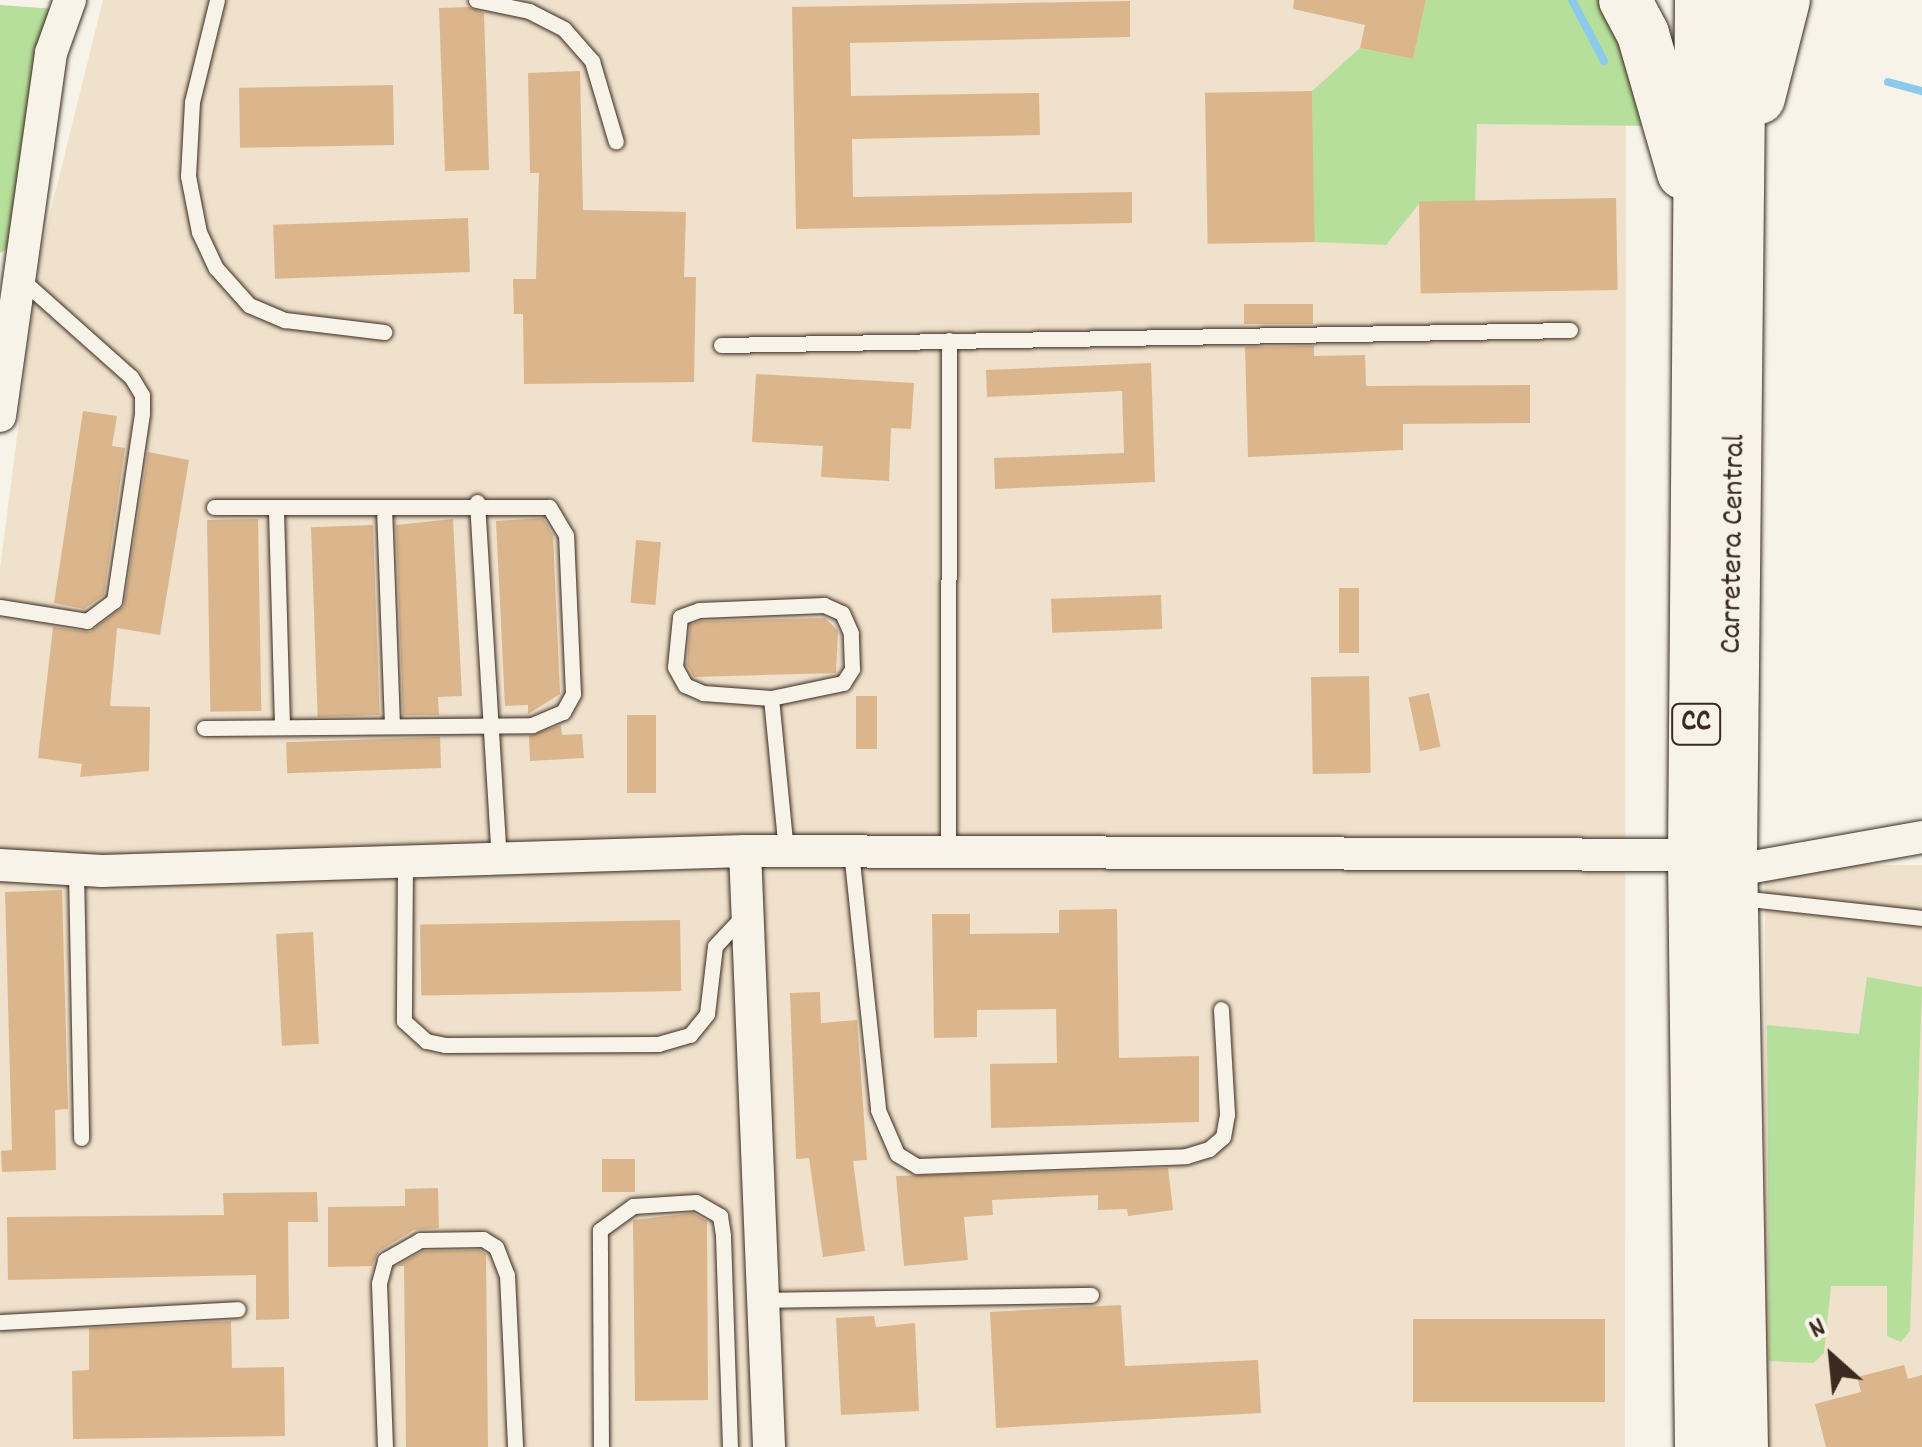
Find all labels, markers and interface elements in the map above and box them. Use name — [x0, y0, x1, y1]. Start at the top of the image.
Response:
street label: Carretera Central — [1714, 434, 1756, 654]
road number: CC — [1671, 699, 1721, 749]
north arrow — [1782, 1307, 1882, 1407]
text: N — [1803, 1309, 1834, 1351]

